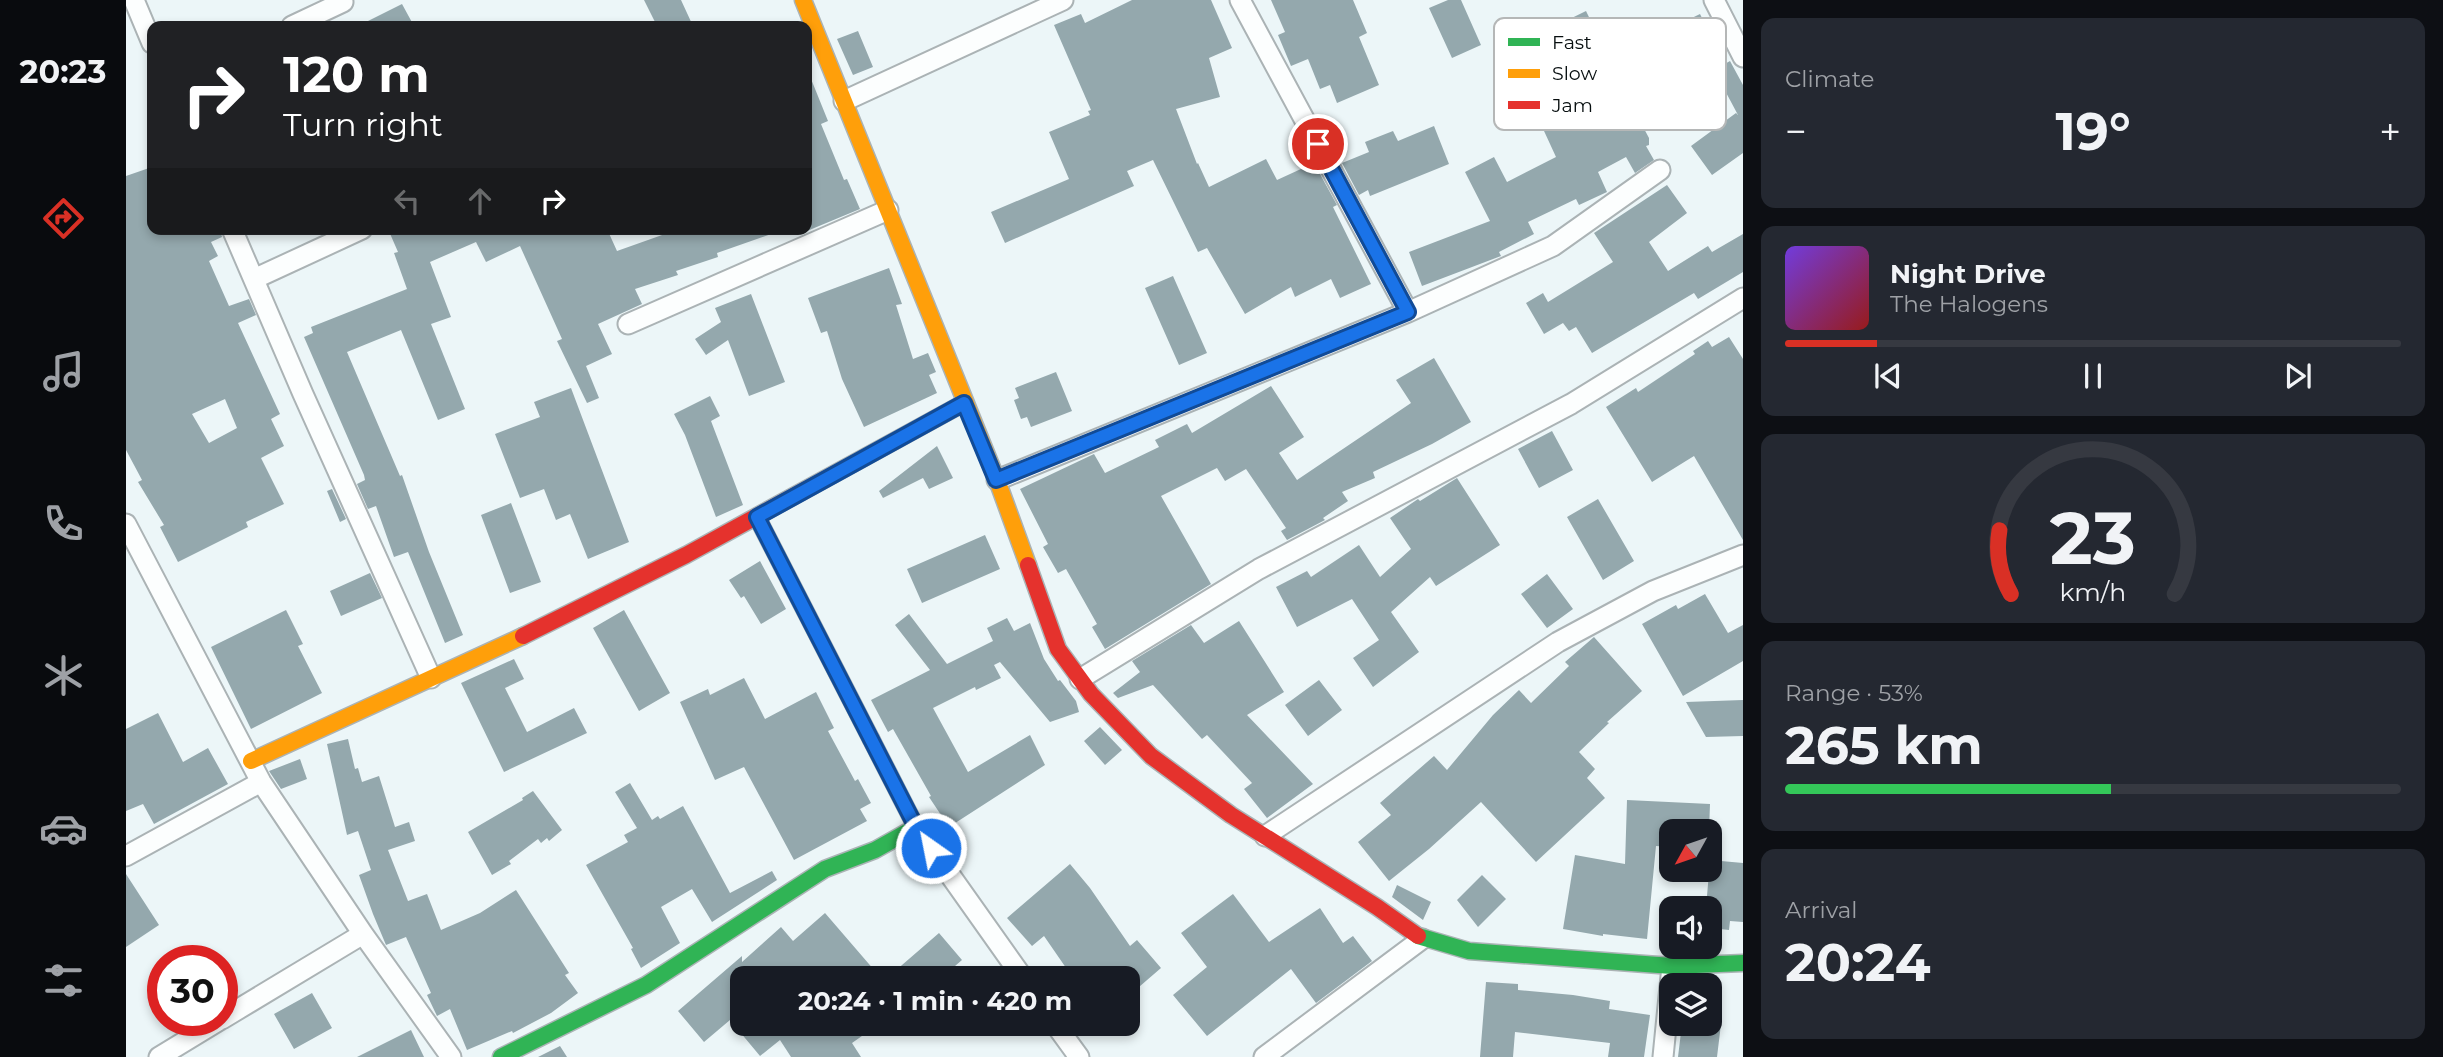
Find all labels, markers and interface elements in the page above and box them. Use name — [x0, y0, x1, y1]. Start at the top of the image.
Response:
legend — [1494, 18, 1726, 130]
text: Fast — [1552, 31, 1592, 54]
text: 120 m — [283, 45, 430, 104]
icon: right — [168, 49, 259, 140]
text: 20:23 — [20, 52, 106, 91]
text: Slow — [1552, 62, 1597, 85]
text: Climate — [1785, 65, 1874, 93]
text: Jam — [1551, 94, 1593, 117]
text: 19° — [2055, 100, 2131, 163]
text: Turn right — [283, 105, 443, 144]
text: − — [1785, 108, 1807, 155]
text: + — [2379, 108, 2401, 155]
pin — [1288, 114, 1348, 174]
icon: arrive — [1299, 125, 1337, 163]
icon: left — [388, 182, 426, 220]
icon: ahead — [461, 182, 499, 220]
icon: right — [534, 182, 572, 220]
icon: directions — [39, 194, 88, 243]
text: Night Drive — [1890, 258, 2046, 290]
text: The Halogens — [1890, 290, 2048, 318]
icon: music — [39, 347, 88, 396]
icon: previous — [1869, 357, 1907, 395]
icon: pause — [2074, 357, 2112, 395]
icon: next — [2279, 357, 2317, 395]
text: 23 — [2050, 495, 2136, 583]
icon: phone — [39, 499, 88, 548]
text: km/h — [2060, 577, 2126, 607]
icon: climate — [39, 651, 88, 700]
text: Range · 53% — [1785, 679, 1923, 707]
text: 265 km — [1785, 714, 1983, 777]
icon: car — [39, 804, 88, 853]
position arrow — [894, 811, 968, 885]
north arrow — [1659, 819, 1722, 882]
map controls — [1659, 819, 1722, 1036]
button: sound — [1659, 896, 1722, 959]
text: Arrival — [1785, 896, 1858, 924]
text: 20:24 — [1785, 931, 1931, 994]
speed limit sign: 30 — [147, 945, 238, 1036]
icon: filters — [39, 956, 88, 1005]
button: layers — [1659, 973, 1722, 1036]
text: 20:24 · 1 min · 420 m — [798, 985, 1072, 1017]

